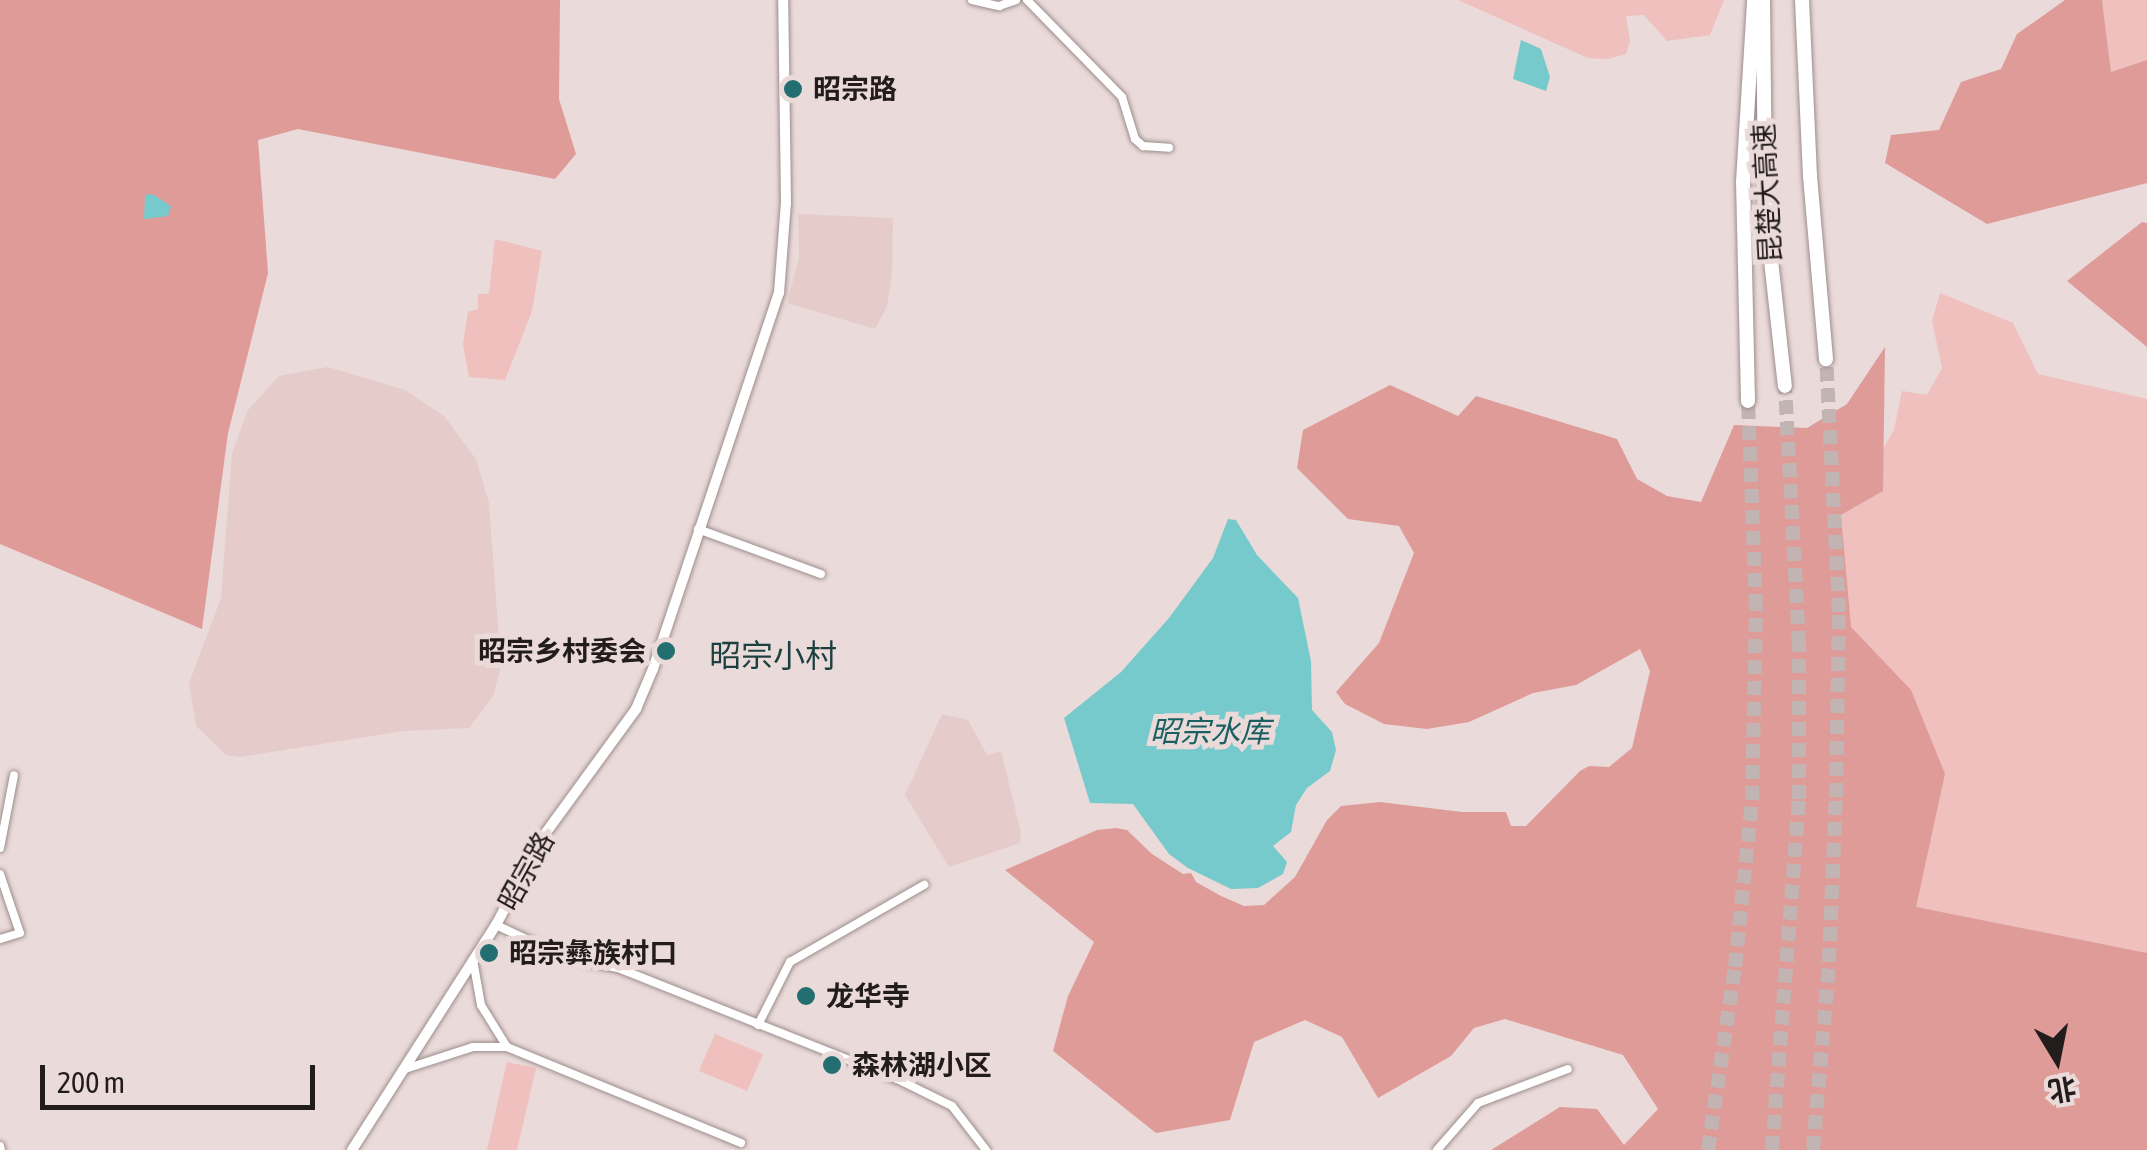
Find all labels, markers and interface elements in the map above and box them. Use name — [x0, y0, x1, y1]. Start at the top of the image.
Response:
place label: 昭宗路 — [813, 72, 897, 106]
marker: 昭宗路 — [782, 78, 804, 100]
street label: 昆楚大高速 — [1747, 122, 1787, 264]
place label: 昭宗乡村委会 — [478, 634, 646, 668]
district label: 昭宗小村 — [709, 637, 837, 675]
marker: 昭宗乡村委会 — [655, 640, 677, 662]
water label: 昭宗水库 — [1150, 713, 1270, 749]
street label: 昭宗路 — [491, 826, 561, 916]
place label: 昭宗彝族村口 — [509, 936, 677, 970]
marker: 昭宗彝族村口 — [478, 942, 500, 964]
place label: 龙华寺 — [826, 979, 910, 1013]
marker: 龙华寺 — [795, 985, 817, 1007]
north arrow — [2007, 1010, 2107, 1110]
scale bar — [45, 1045, 320, 1107]
place label: 森林湖小区 — [852, 1048, 992, 1082]
marker: 森林湖小区 — [821, 1054, 843, 1076]
text: 200 m — [57, 1065, 125, 1099]
text: 北 — [2046, 1071, 2079, 1108]

